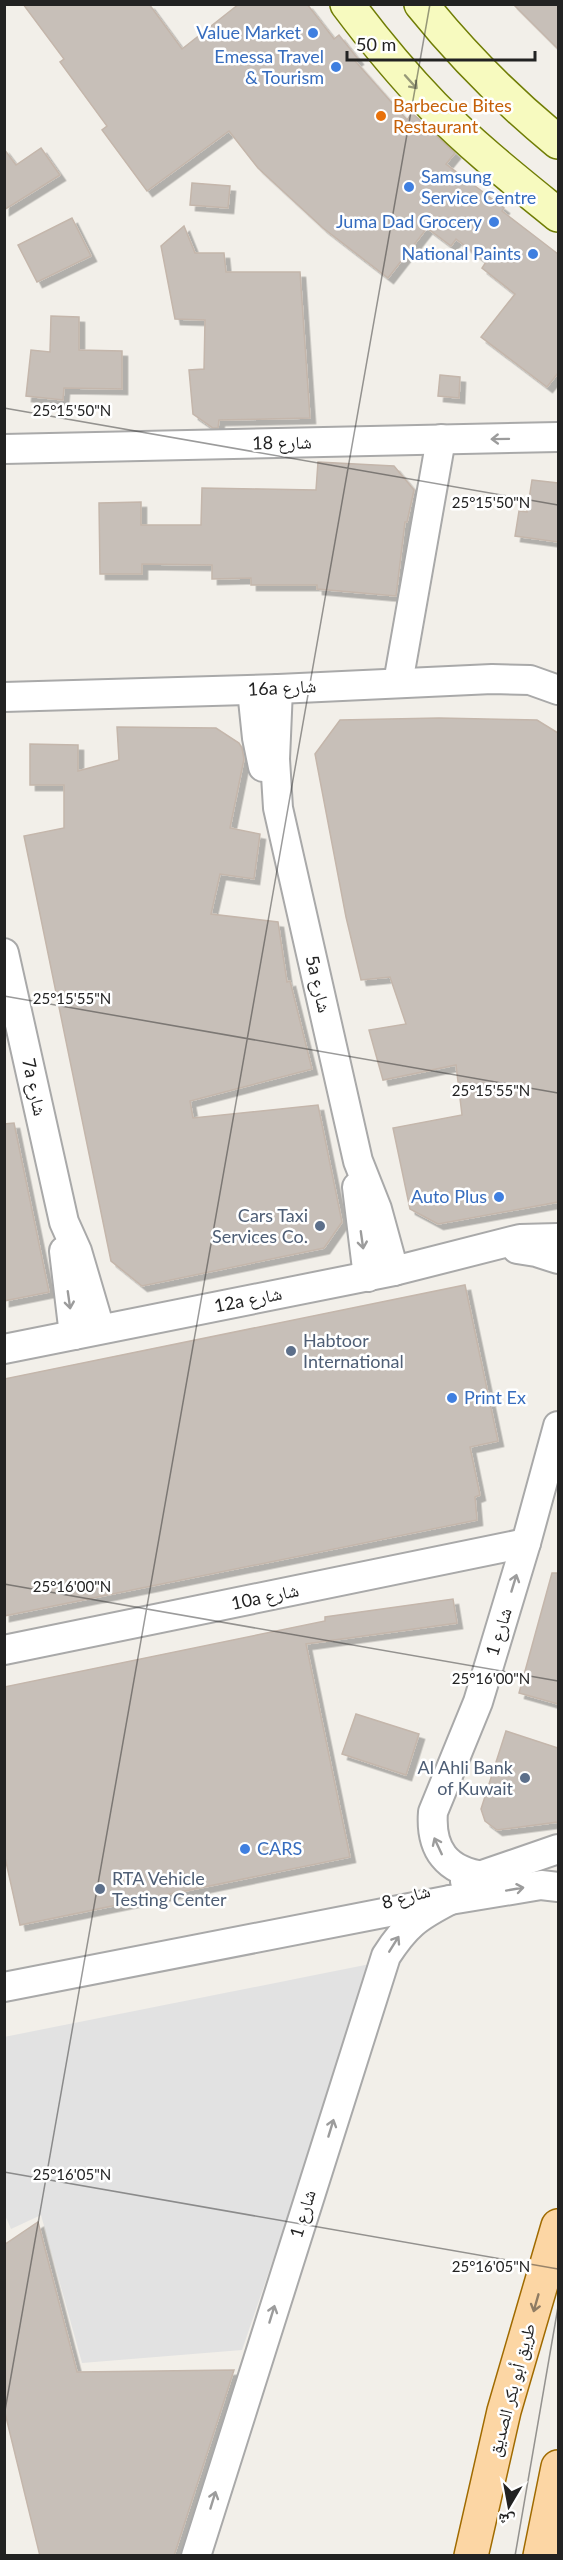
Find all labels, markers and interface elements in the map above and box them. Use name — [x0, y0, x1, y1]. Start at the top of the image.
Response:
place label: Value Market — [196, 21, 302, 43]
scale bar — [347, 24, 534, 62]
marker: Value Market — [306, 26, 320, 40]
text: 50 m — [356, 33, 396, 55]
place label: Emessa Travel & Tourism — [214, 45, 324, 88]
marker: Emessa Travel & Tourism — [329, 60, 343, 74]
one-way arrow — [403, 74, 417, 89]
place label: Barbecue Bites Restaurant — [393, 94, 512, 137]
marker: Barbecue Bites Restaurant — [374, 109, 388, 123]
place label: Samsung Service Centre — [421, 165, 536, 208]
marker: Samsung Service Centre — [402, 180, 416, 194]
place label: Juma Dad Grocery — [336, 210, 483, 232]
marker: Juma Dad Grocery — [487, 215, 501, 229]
place label: National Paints — [402, 242, 521, 264]
marker: National Paints — [526, 247, 540, 261]
text: 25°15'50"N — [33, 401, 111, 419]
street label: شارع 18 — [252, 430, 312, 455]
one-way arrow — [491, 433, 511, 444]
text: 25°15'50"N — [452, 493, 530, 511]
street label: 16a شارع — [247, 674, 317, 701]
street label: 5a شارع — [301, 953, 336, 1015]
text: 25°15'55"N — [33, 989, 111, 1007]
street label: 7a شارع — [17, 1056, 52, 1118]
text: 25°15'55"N — [452, 1081, 530, 1099]
place label: Auto Plus — [411, 1185, 487, 1207]
marker: Auto Plus — [492, 1190, 506, 1204]
place label: Cars Taxi Services Co. — [212, 1204, 308, 1247]
marker: Cars Taxi Services Co. — [313, 1219, 327, 1233]
one-way arrow — [357, 1229, 368, 1249]
street label: 12a شارع — [212, 1282, 284, 1317]
one-way arrow — [64, 1289, 75, 1309]
place label: Habtoor International — [303, 1329, 404, 1372]
marker: Habtoor International — [284, 1344, 298, 1358]
place label: Print Ex — [464, 1386, 526, 1408]
marker: Print Ex — [445, 1391, 459, 1405]
one-way arrow — [509, 1574, 520, 1593]
text: 25°16'00"N — [33, 1577, 111, 1595]
street label: 10a شارع — [229, 1578, 301, 1615]
street label: شارع 1 — [480, 1605, 517, 1659]
text: 25°16'00"N — [452, 1669, 530, 1687]
place label: Al Ahli Bank of Kuwait — [418, 1756, 514, 1799]
marker: Al Ahli Bank of Kuwait — [518, 1771, 532, 1785]
place label: CARS — [257, 1837, 302, 1859]
one-way arrow — [432, 1838, 443, 1856]
marker: CARS — [238, 1842, 252, 1856]
place label: RTA Vehicle Testing Center — [112, 1867, 227, 1910]
street label: شارع 8 — [379, 1879, 433, 1914]
marker: RTA Vehicle Testing Center — [93, 1882, 107, 1896]
one-way arrow — [505, 1883, 524, 1894]
one-way arrow — [388, 1936, 400, 1953]
one-way arrow — [326, 2119, 337, 2138]
text: 25°16'05"N — [33, 2165, 111, 2183]
street label: شارع 1 — [284, 2187, 321, 2241]
text: 25°16'05"N — [452, 2257, 530, 2275]
one-way arrow — [530, 2293, 541, 2312]
one-way arrow — [267, 2305, 278, 2324]
street label: طريق أبو بكر الصديق — [483, 2321, 540, 2459]
north arrow — [479, 2476, 539, 2536]
one-way arrow — [209, 2491, 220, 2510]
text: ش — [496, 2509, 516, 2532]

